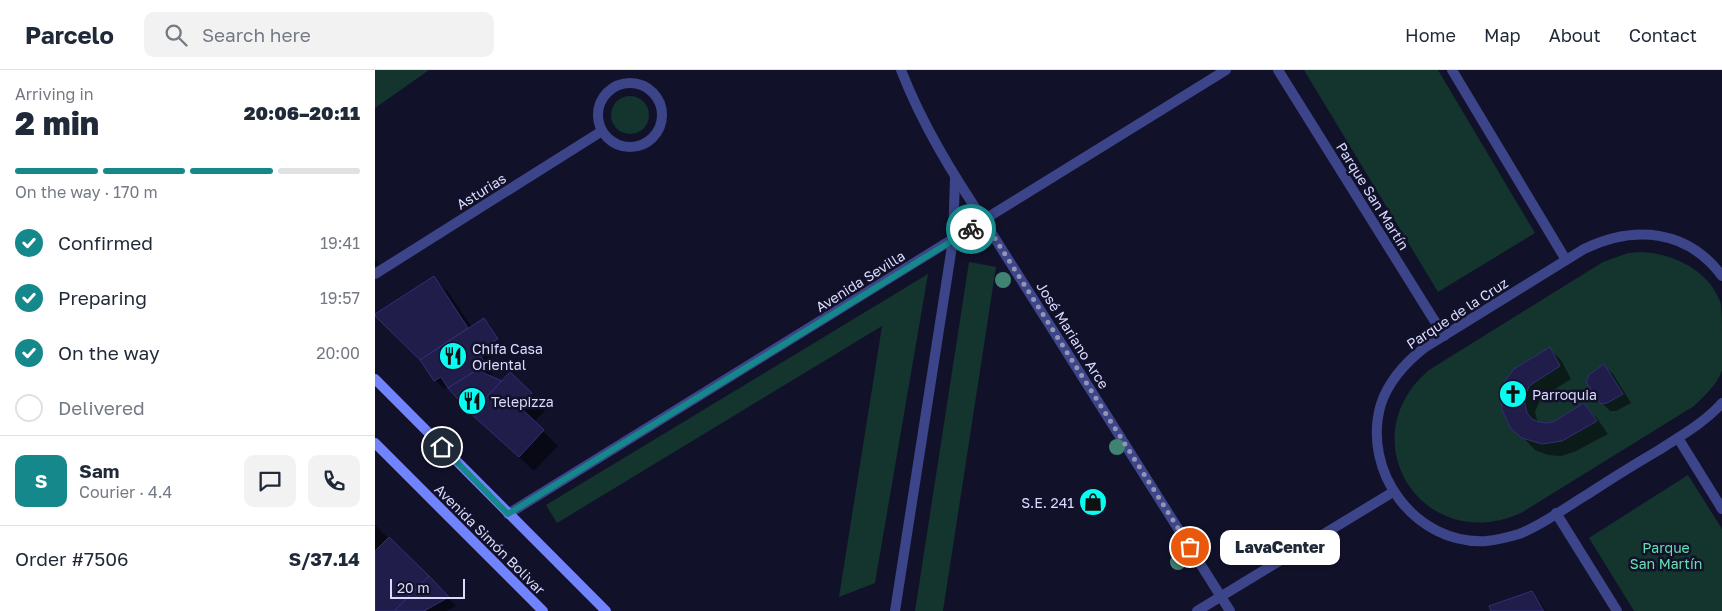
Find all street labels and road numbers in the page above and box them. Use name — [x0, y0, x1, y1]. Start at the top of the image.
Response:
street label: Parque San Martín — [1333, 139, 1413, 253]
street label: Asturias — [453, 169, 509, 213]
street label: Avenida Sevilla — [812, 247, 908, 315]
street label: Parque de la Cruz — [1403, 274, 1511, 352]
street label: José Mariano Arce — [1033, 278, 1113, 392]
street label: Avenida Simón Bolivar — [431, 480, 549, 598]

